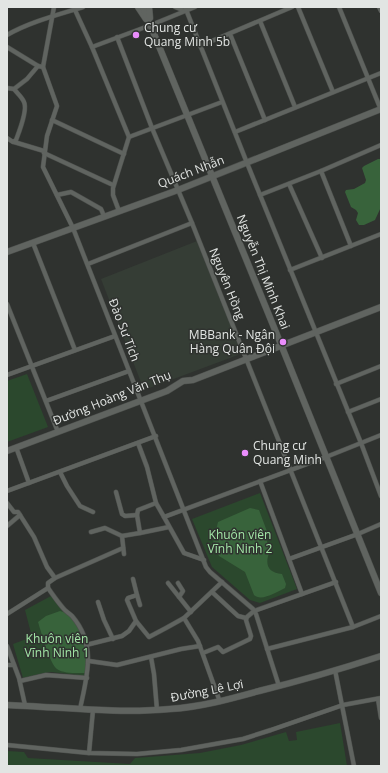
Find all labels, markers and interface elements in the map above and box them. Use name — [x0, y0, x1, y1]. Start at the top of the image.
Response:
place label: Chung cư Quang Minh 5b — [144, 19, 230, 50]
marker: Chung cư Quang Minh 5b — [131, 30, 141, 40]
street label: Quách Nhẫn — [155, 151, 227, 192]
street label: Nguyễn Thị Minh Khai — [233, 212, 294, 332]
street label: Nguyên Hồng — [205, 245, 250, 323]
street label: Đào Sư Tích — [105, 296, 144, 364]
place label: MBBank - Ngân Hàng Quân Đội — [189, 326, 275, 357]
marker: MBBank - Ngân Hàng Quân Đội — [278, 337, 288, 347]
street label: Đường Hoàng Văn Thụ — [50, 366, 174, 429]
place label: Chung cư Quang Minh — [253, 437, 322, 468]
marker: Chung cư Quang Minh — [240, 448, 250, 458]
park label: Khuôn viên Vĩnh Ninh 2 — [208, 526, 273, 557]
park label: Khuôn viên Vĩnh Ninh 1 — [25, 630, 89, 661]
street label: Đường Lê Lợi — [169, 675, 245, 706]

